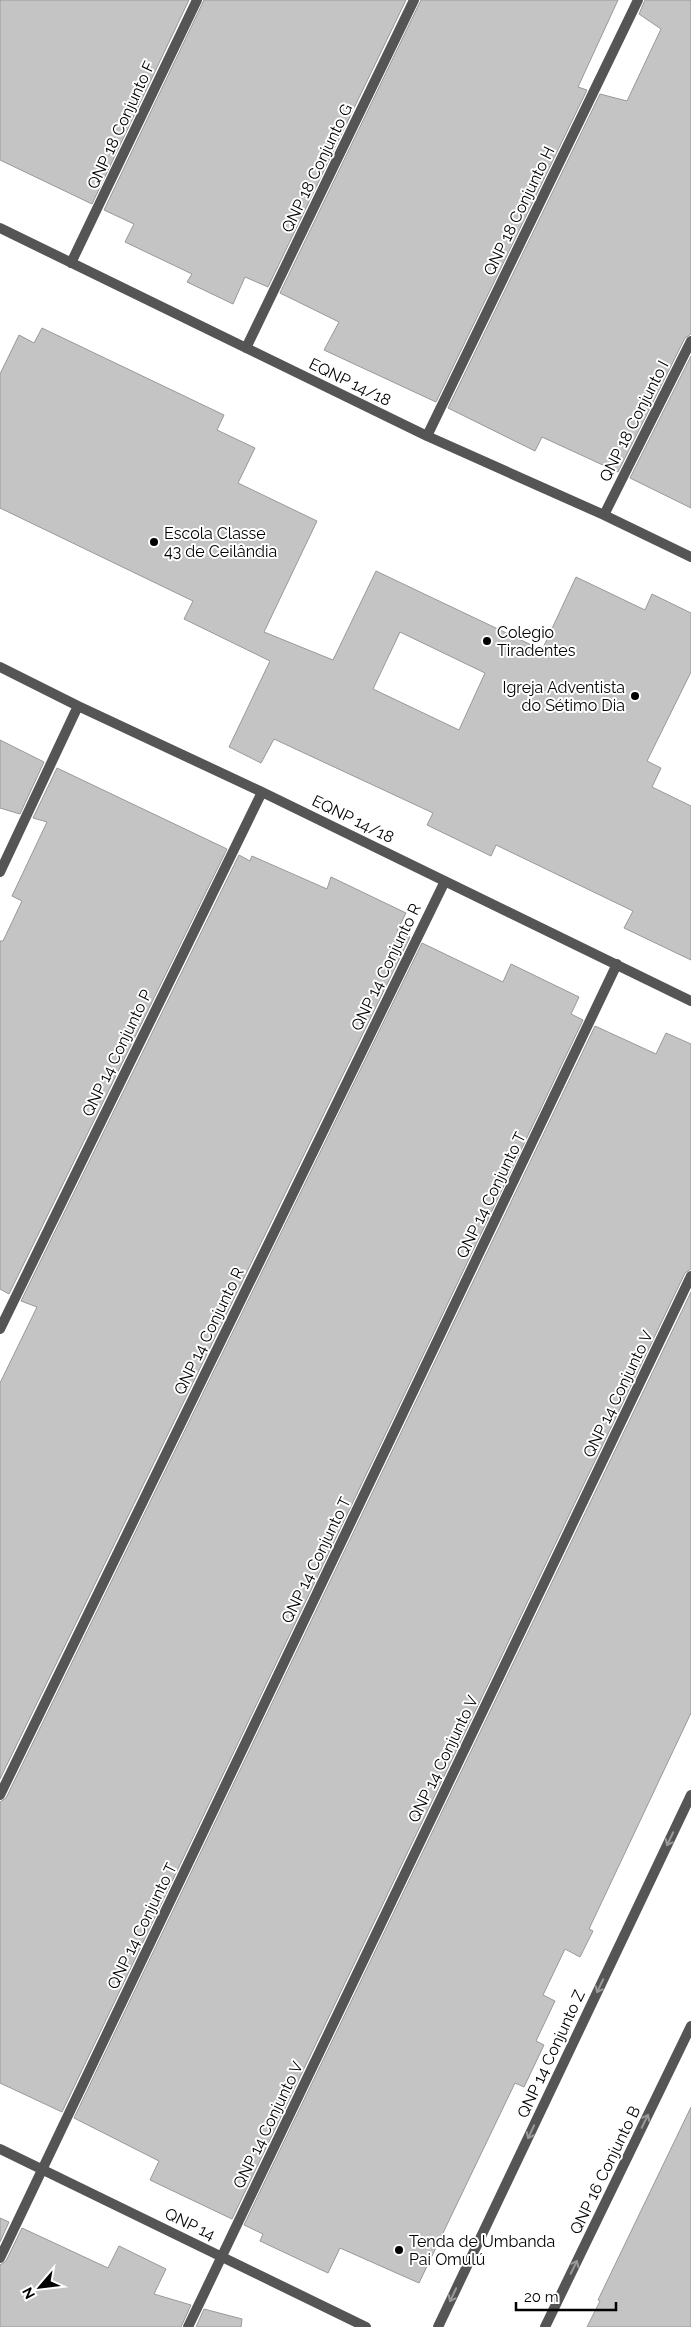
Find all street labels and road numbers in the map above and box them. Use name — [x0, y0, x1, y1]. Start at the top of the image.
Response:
street label: QNP 18 Conjunto F — [83, 58, 159, 192]
street label: QNP 18 Conjunto G — [278, 101, 356, 235]
street label: QNP 18 Conjunto H — [480, 143, 558, 279]
street label: EQNP 14/18 — [306, 354, 394, 410]
street label: QNP 18 Conjunto I — [595, 357, 673, 485]
street label: EQNP 14/18 — [309, 791, 397, 847]
street label: QNP 14 Conjunto R — [347, 900, 425, 1034]
street label: QNP 14 Conjunto P — [78, 987, 156, 1119]
street label: QNP 14 Conjunto T — [452, 1129, 530, 1261]
street label: QNP 14 Conjunto R — [170, 1264, 248, 1398]
street label: QNP 14 Conjunto V — [579, 1327, 657, 1461]
street label: QNP 14 Conjunto T — [277, 1494, 355, 1626]
street label: QNP 14 Conjunto V — [404, 1692, 482, 1826]
street label: QNP 14 Conjunto T — [103, 1860, 181, 1992]
street label: QNP 14 Conjunto Z — [513, 1987, 589, 2121]
street label: QNP 14 Conjunto V — [229, 2058, 307, 2192]
street label: QNP 16 Conjunto B — [566, 2103, 644, 2237]
street label: QNP 14 — [162, 2204, 218, 2244]

